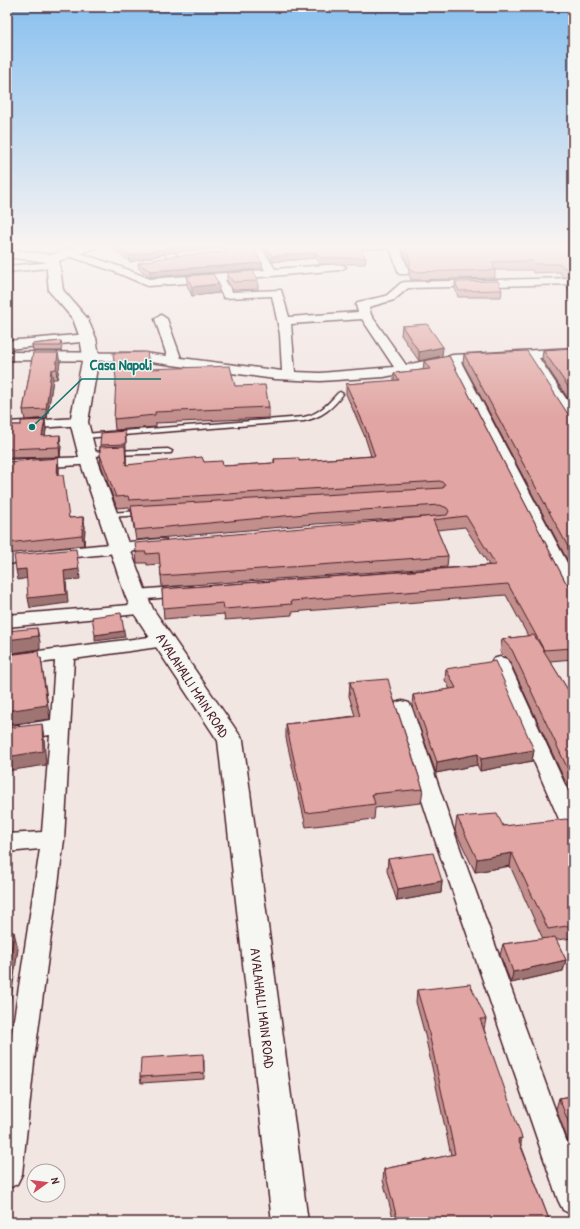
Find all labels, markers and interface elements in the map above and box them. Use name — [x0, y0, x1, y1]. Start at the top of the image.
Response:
callout: Casa Napoli — [82, 352, 161, 379]
text: Casa Napoli — [90, 354, 152, 376]
street label: AVALAHALLI MAIN ROAD — [152, 629, 234, 741]
street label: AVALAHALLI MAIN ROAD — [246, 947, 280, 1069]
north arrow — [26, 1163, 66, 1203]
text: N — [48, 1176, 63, 1185]

